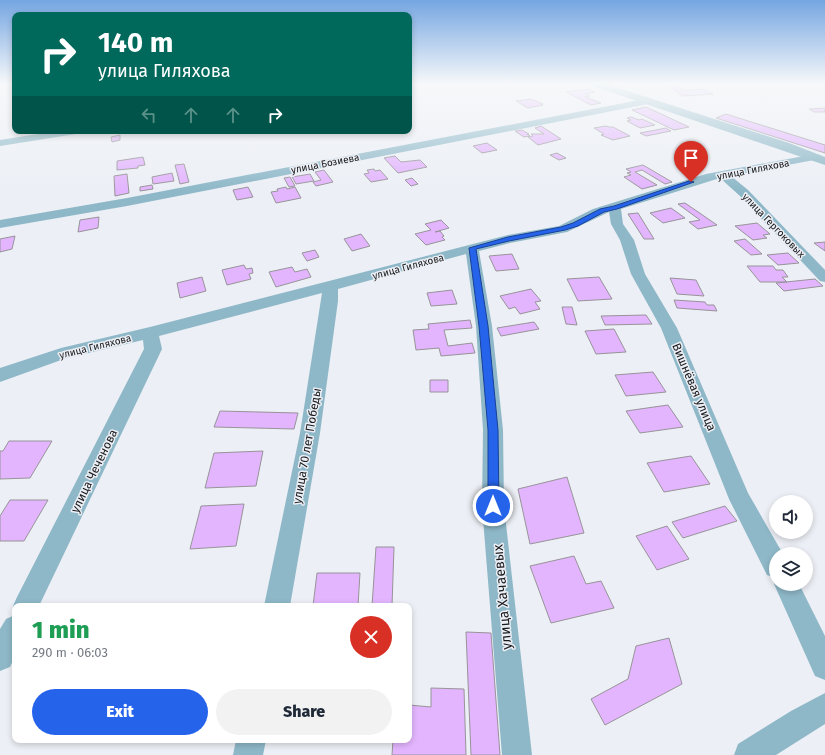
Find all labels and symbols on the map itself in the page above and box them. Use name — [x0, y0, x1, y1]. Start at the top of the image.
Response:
pin — [674, 141, 708, 182]
street label: улица Бозиева — [290, 151, 360, 176]
street label: улица Гиляхова — [716, 157, 790, 183]
street label: улица Гергоковых — [740, 191, 807, 260]
street label: улица Гиляхова — [371, 252, 445, 282]
street label: улица Гиляхова — [58, 332, 132, 362]
street label: Вишнёвая улица — [669, 341, 719, 433]
street label: улица 70 лет Победы — [290, 387, 324, 505]
street label: улица Чеченова — [68, 427, 120, 515]
position arrow — [472, 485, 514, 527]
street label: улица Хачаевых — [489, 543, 516, 650]

